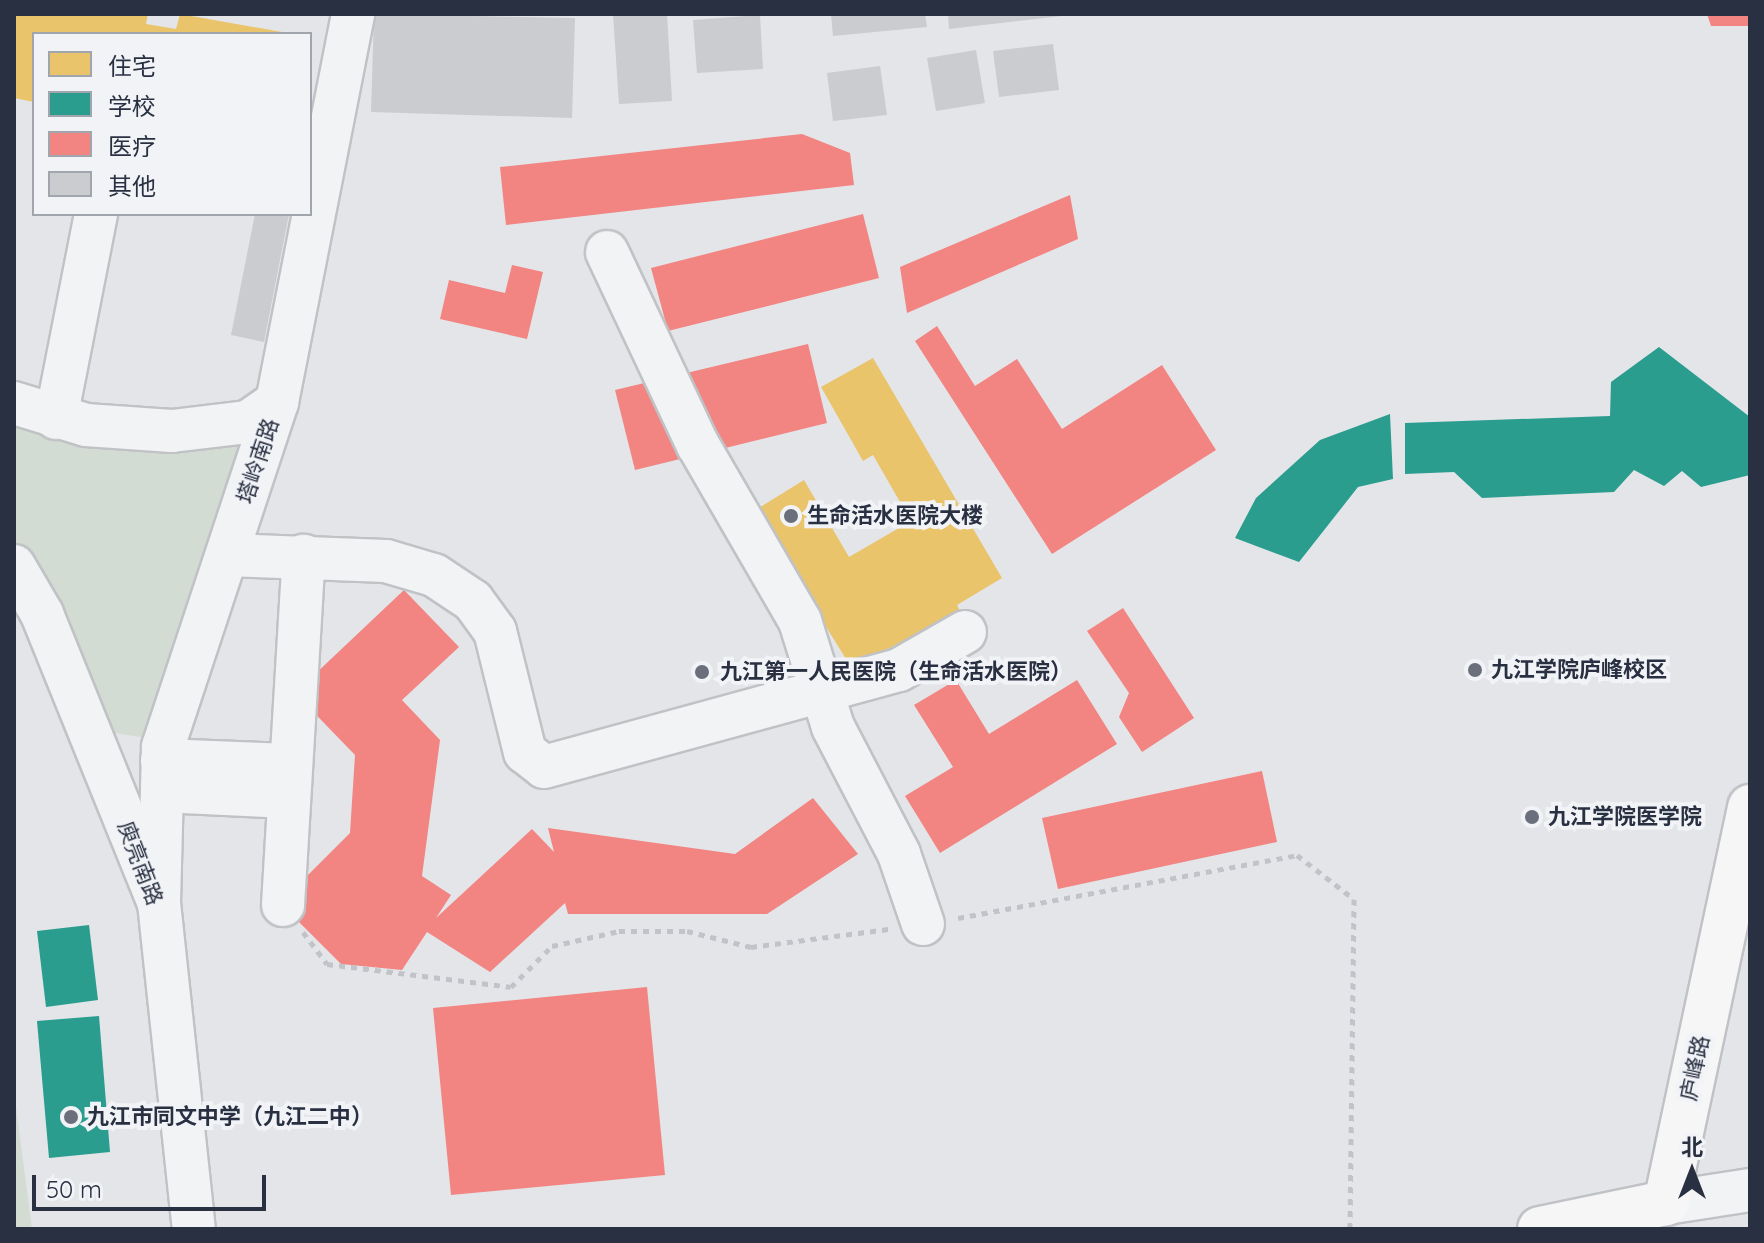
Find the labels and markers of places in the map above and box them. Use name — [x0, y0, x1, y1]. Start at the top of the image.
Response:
place label: 生命活水医院大楼 — [807, 503, 983, 529]
marker: 生命活水医院大楼 — [782, 507, 800, 525]
place label: 九江学院庐峰校区 — [1491, 657, 1667, 683]
place label: 九江第一人民医院（生命活水医院） — [720, 659, 1072, 685]
marker: 九江第一人民医院（生命活水医院） — [691, 661, 713, 683]
marker: 九江学院庐峰校区 — [1466, 661, 1484, 679]
place label: 九江学院医学院 — [1548, 804, 1702, 830]
marker: 九江学院医学院 — [1523, 808, 1541, 826]
place label: 九江市同文中学（九江二中） — [87, 1104, 373, 1130]
marker: 九江市同文中学（九江二中） — [62, 1108, 80, 1126]

